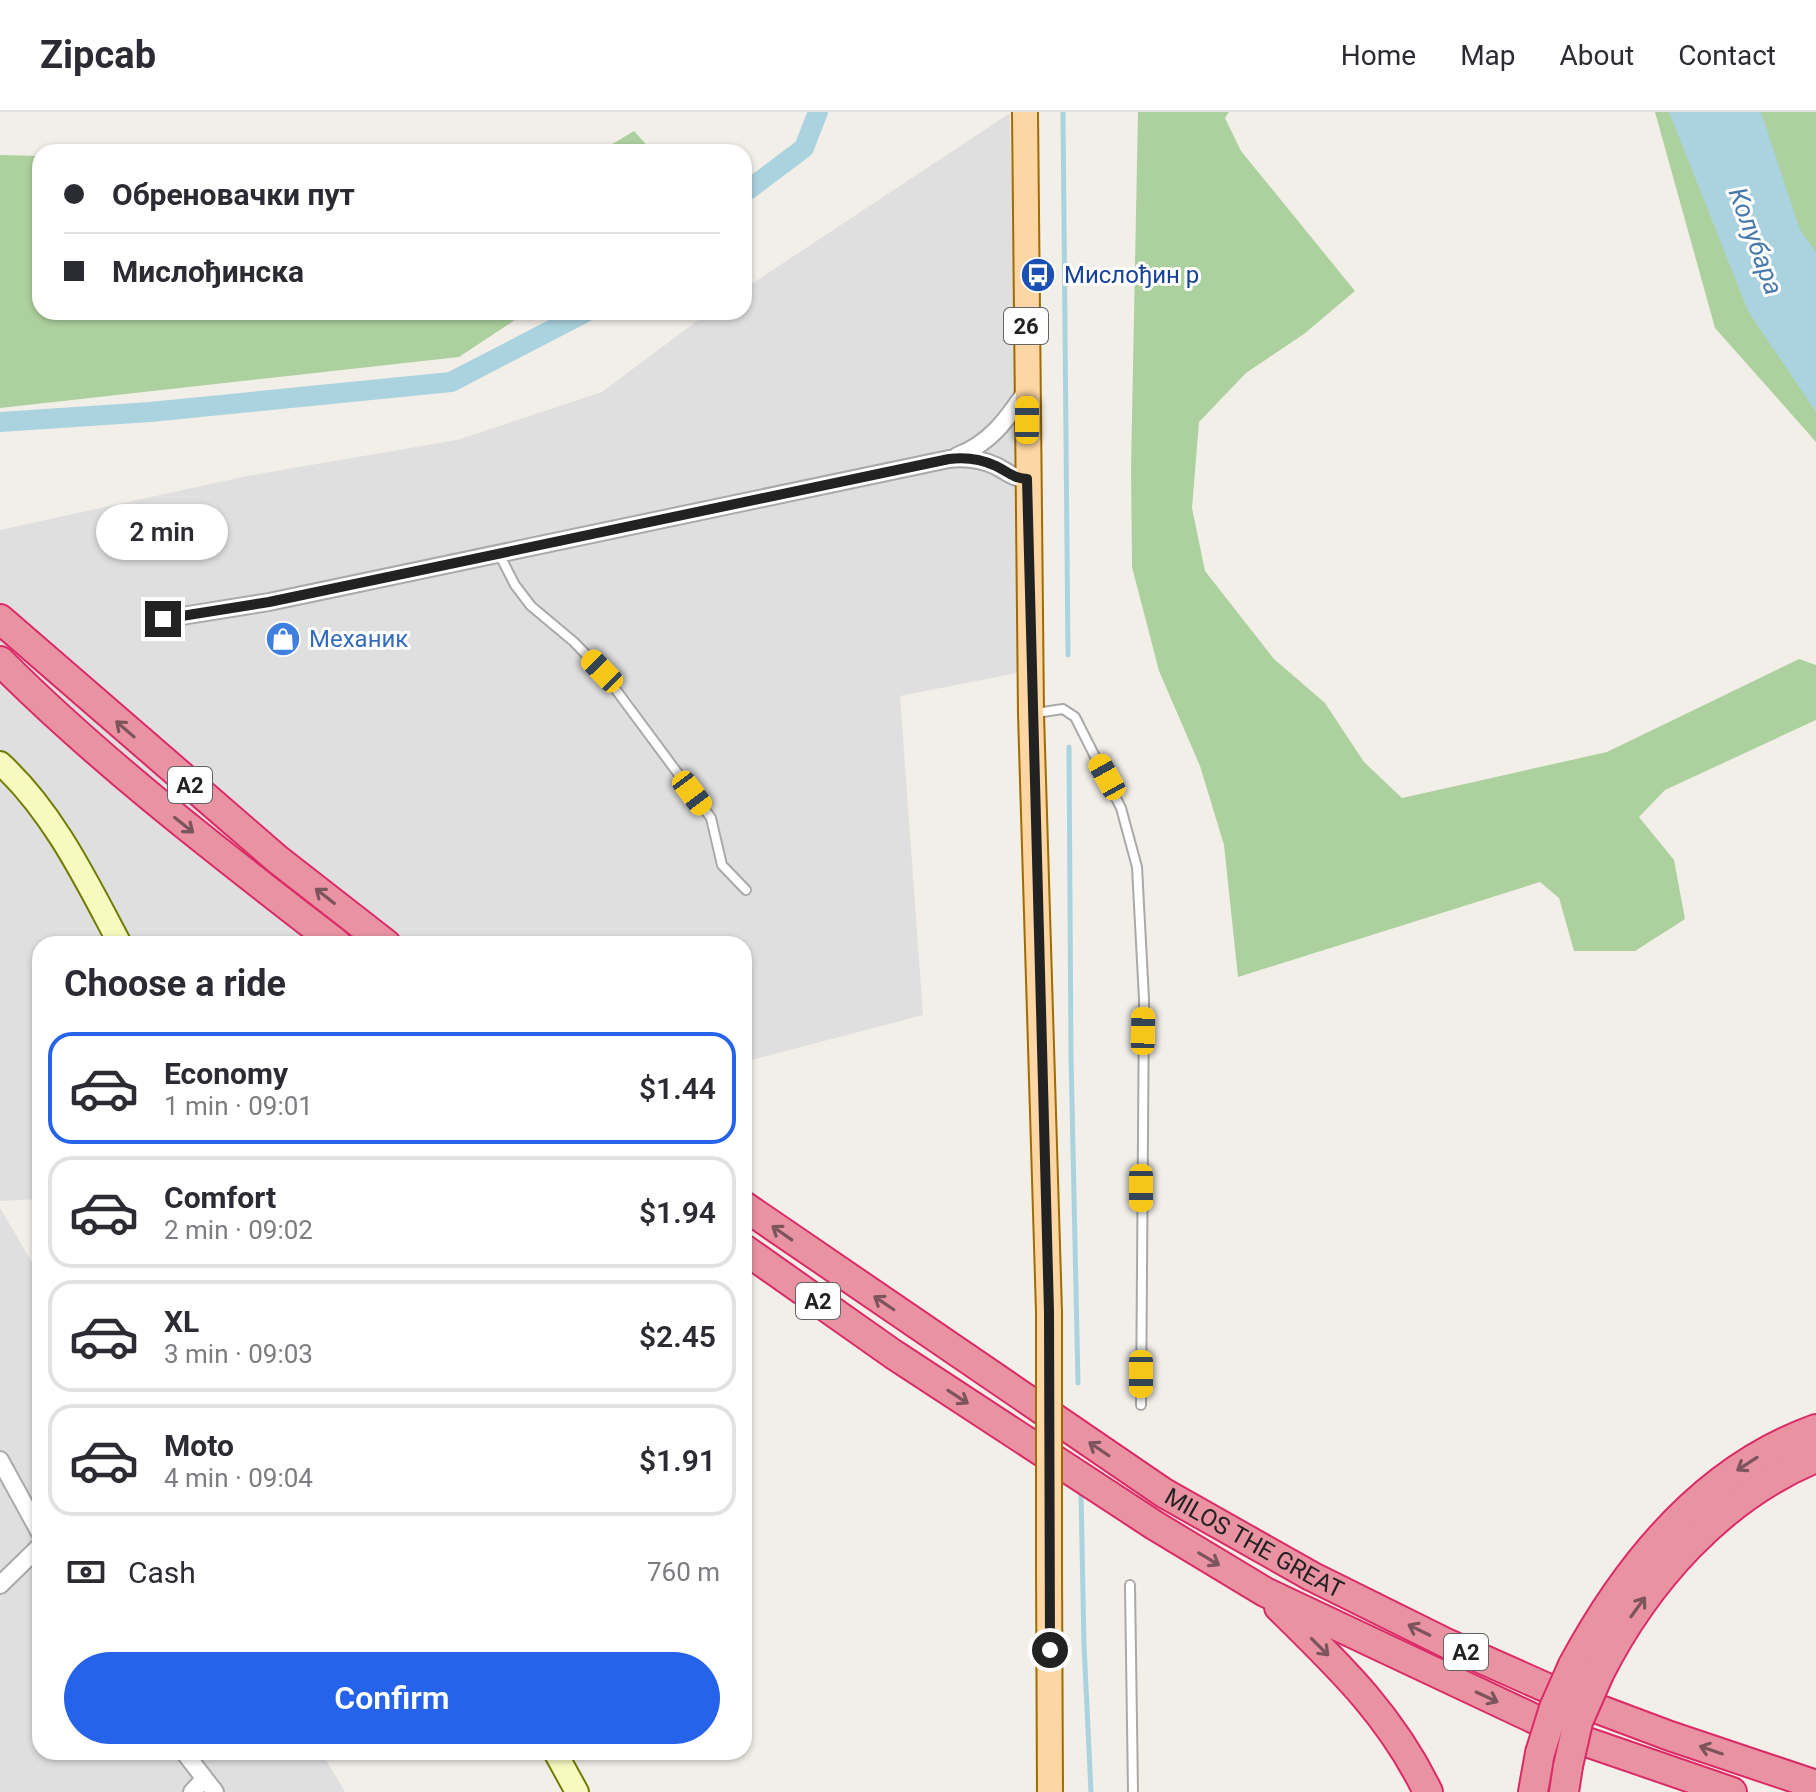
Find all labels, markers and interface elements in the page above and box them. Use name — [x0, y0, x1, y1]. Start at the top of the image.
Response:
text: Zipcab — [40, 33, 156, 77]
text: Home — [1341, 39, 1416, 72]
text: Map — [1460, 39, 1516, 72]
text: About — [1560, 39, 1634, 72]
text: Contact — [1678, 39, 1776, 72]
text: Обреновачки пут — [112, 177, 355, 212]
water label: Колубара — [1723, 183, 1789, 299]
text: Мислођинска — [112, 254, 304, 289]
bus stop icon: Мислођин р — [1019, 256, 1057, 294]
place label: Мислођин р — [1064, 261, 1199, 289]
road number: 26 — [1004, 308, 1048, 344]
car — [1015, 396, 1039, 444]
callout: 2 min — [97, 503, 229, 559]
text: 2 min — [129, 517, 195, 547]
route end — [145, 601, 181, 637]
shop icon: Механик — [264, 620, 302, 658]
place label: Механик — [309, 625, 408, 653]
car — [577, 645, 627, 697]
one-way arrow — [116, 720, 136, 738]
car — [1085, 750, 1129, 804]
road number: A2 — [168, 767, 212, 803]
car — [668, 767, 716, 819]
one-way arrow — [173, 816, 194, 833]
one-way arrow — [315, 887, 336, 904]
text: Choose a ride — [64, 963, 286, 1005]
car — [1131, 1007, 1155, 1055]
icon: car — [68, 1052, 140, 1124]
text: Economy — [164, 1056, 288, 1091]
text: $1.44 — [639, 1071, 716, 1106]
text: 1 min · 09:01 — [164, 1091, 313, 1121]
car — [1129, 1164, 1153, 1212]
icon: car — [68, 1176, 140, 1248]
text: Comfort — [164, 1180, 276, 1215]
text: $1.94 — [639, 1195, 716, 1230]
text: 2 min · 09:02 — [164, 1215, 313, 1245]
one-way arrow — [772, 1225, 794, 1241]
road number: A2 — [796, 1283, 840, 1319]
one-way arrow — [874, 1295, 896, 1311]
icon: car — [68, 1300, 140, 1372]
text: XL — [164, 1304, 199, 1339]
text: $2.45 — [639, 1319, 716, 1354]
text: 3 min · 09:03 — [164, 1339, 313, 1369]
car — [1129, 1350, 1153, 1398]
one-way arrow — [946, 1389, 969, 1405]
icon: car — [68, 1424, 140, 1496]
text: Moto — [164, 1428, 234, 1463]
one-way arrow — [1089, 1441, 1111, 1457]
text: $1.91 — [639, 1443, 716, 1478]
one-way arrow — [1736, 1456, 1758, 1472]
text: 4 min · 09:04 — [164, 1463, 313, 1493]
street label: MILOS THE GREAT — [1160, 1482, 1348, 1604]
icon: cash — [64, 1550, 108, 1594]
one-way arrow — [1197, 1551, 1220, 1567]
text: Cash — [128, 1555, 196, 1590]
text: 760 m — [647, 1557, 720, 1587]
one-way arrow — [1630, 1596, 1647, 1618]
one-way arrow — [1407, 1621, 1431, 1637]
route start — [1032, 1632, 1068, 1668]
road number: A2 — [1444, 1634, 1488, 1670]
one-way arrow — [1310, 1637, 1329, 1656]
button: Confirm — [64, 1652, 720, 1744]
one-way arrow — [1475, 1690, 1499, 1705]
one-way arrow — [1699, 1741, 1724, 1756]

